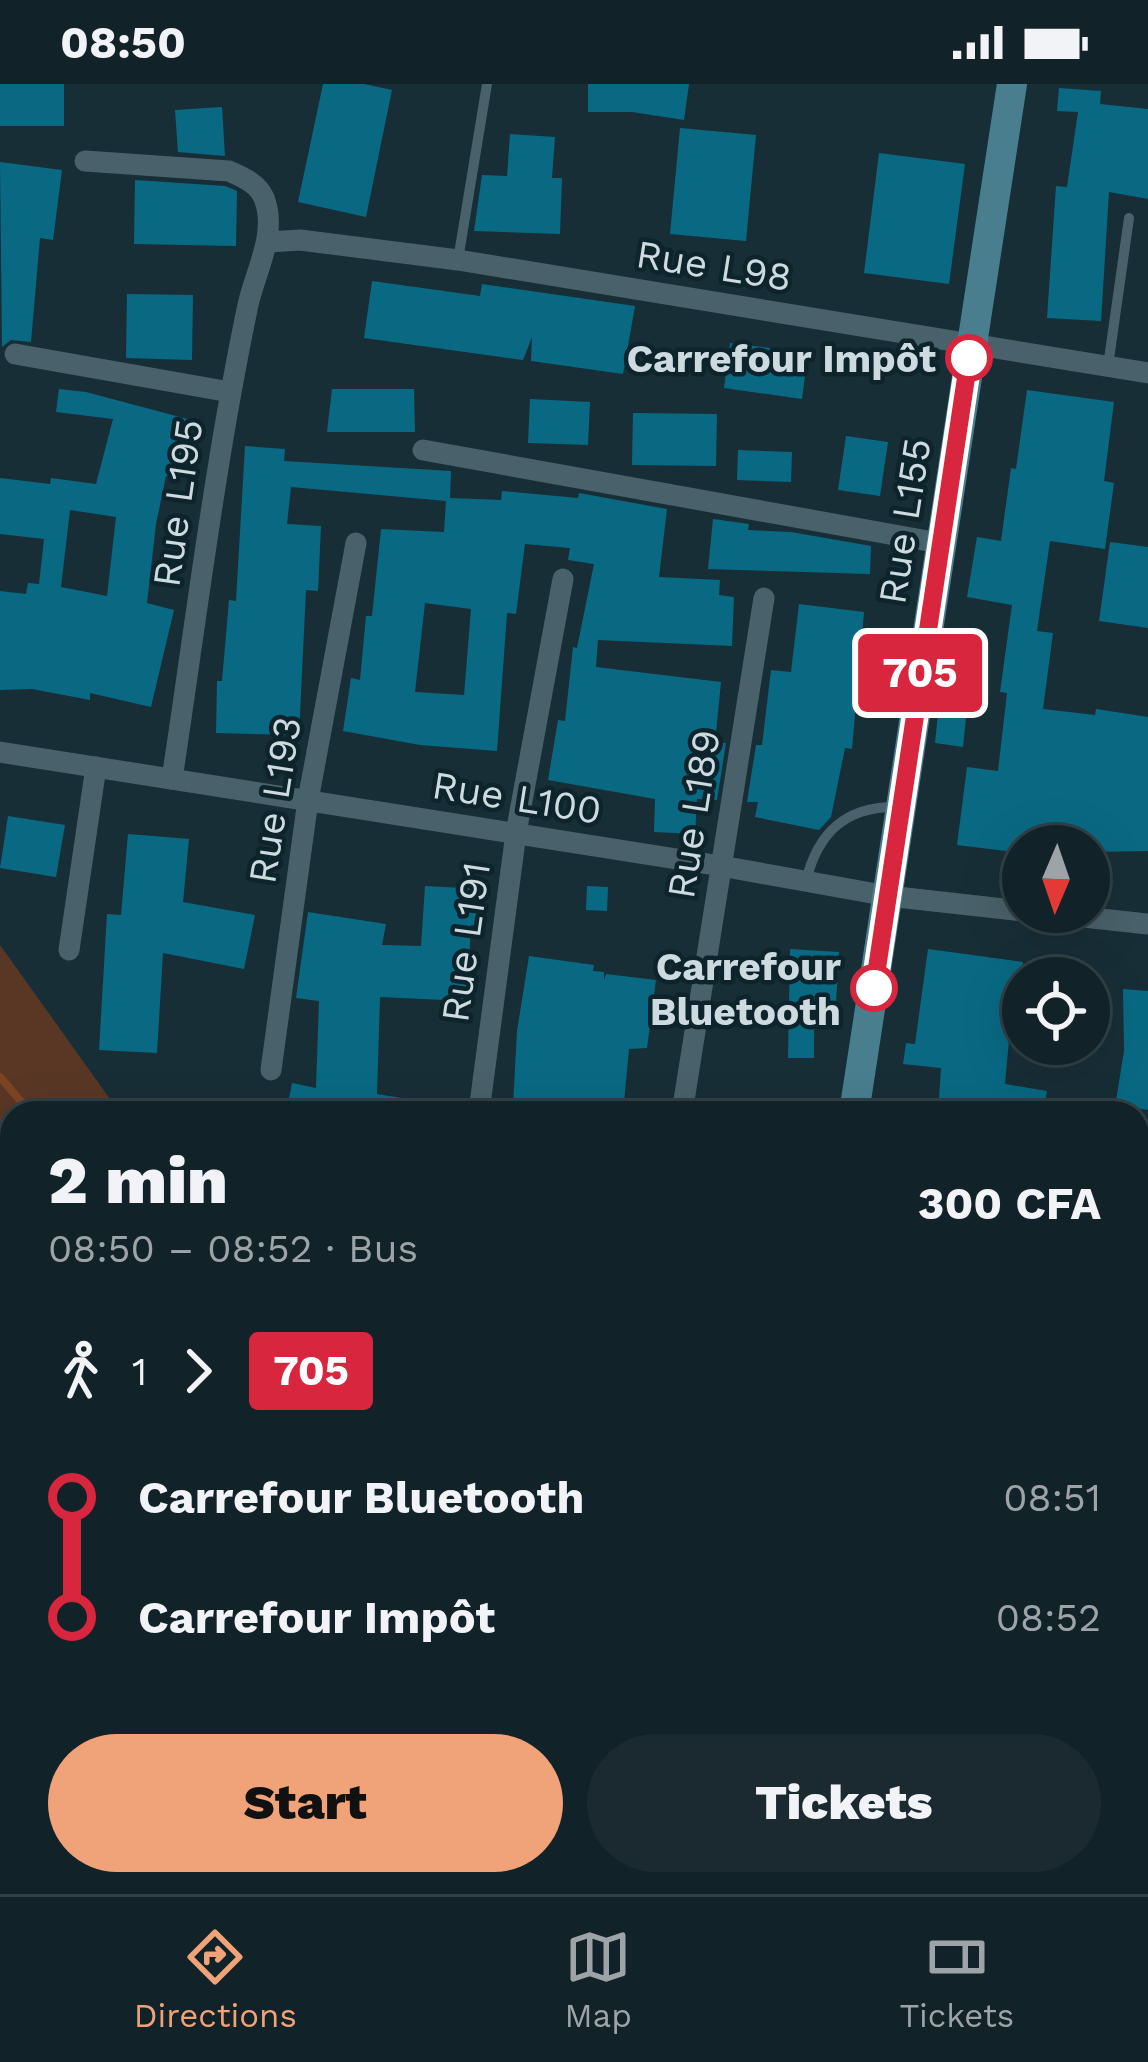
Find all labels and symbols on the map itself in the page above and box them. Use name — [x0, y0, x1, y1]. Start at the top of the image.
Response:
street label: Rue L98 — [633, 231, 795, 300]
place label: Carrefour Impôt — [627, 336, 936, 381]
marker: Carrefour Impôt — [947, 336, 991, 380]
street label: Rue L195 — [143, 416, 212, 590]
street label: Rue L155 — [869, 435, 940, 607]
line badge: 705 — [851, 634, 989, 712]
street label: Rue L193 — [239, 714, 310, 887]
street label: Rue L189 — [658, 727, 729, 902]
street label: Rue L100 — [429, 762, 605, 833]
north arrow — [1002, 825, 1110, 933]
street label: Rue L191 — [432, 859, 499, 1025]
place label: Carrefour Bluetooth — [650, 944, 841, 1034]
marker: Carrefour Bluetooth — [852, 966, 896, 1010]

